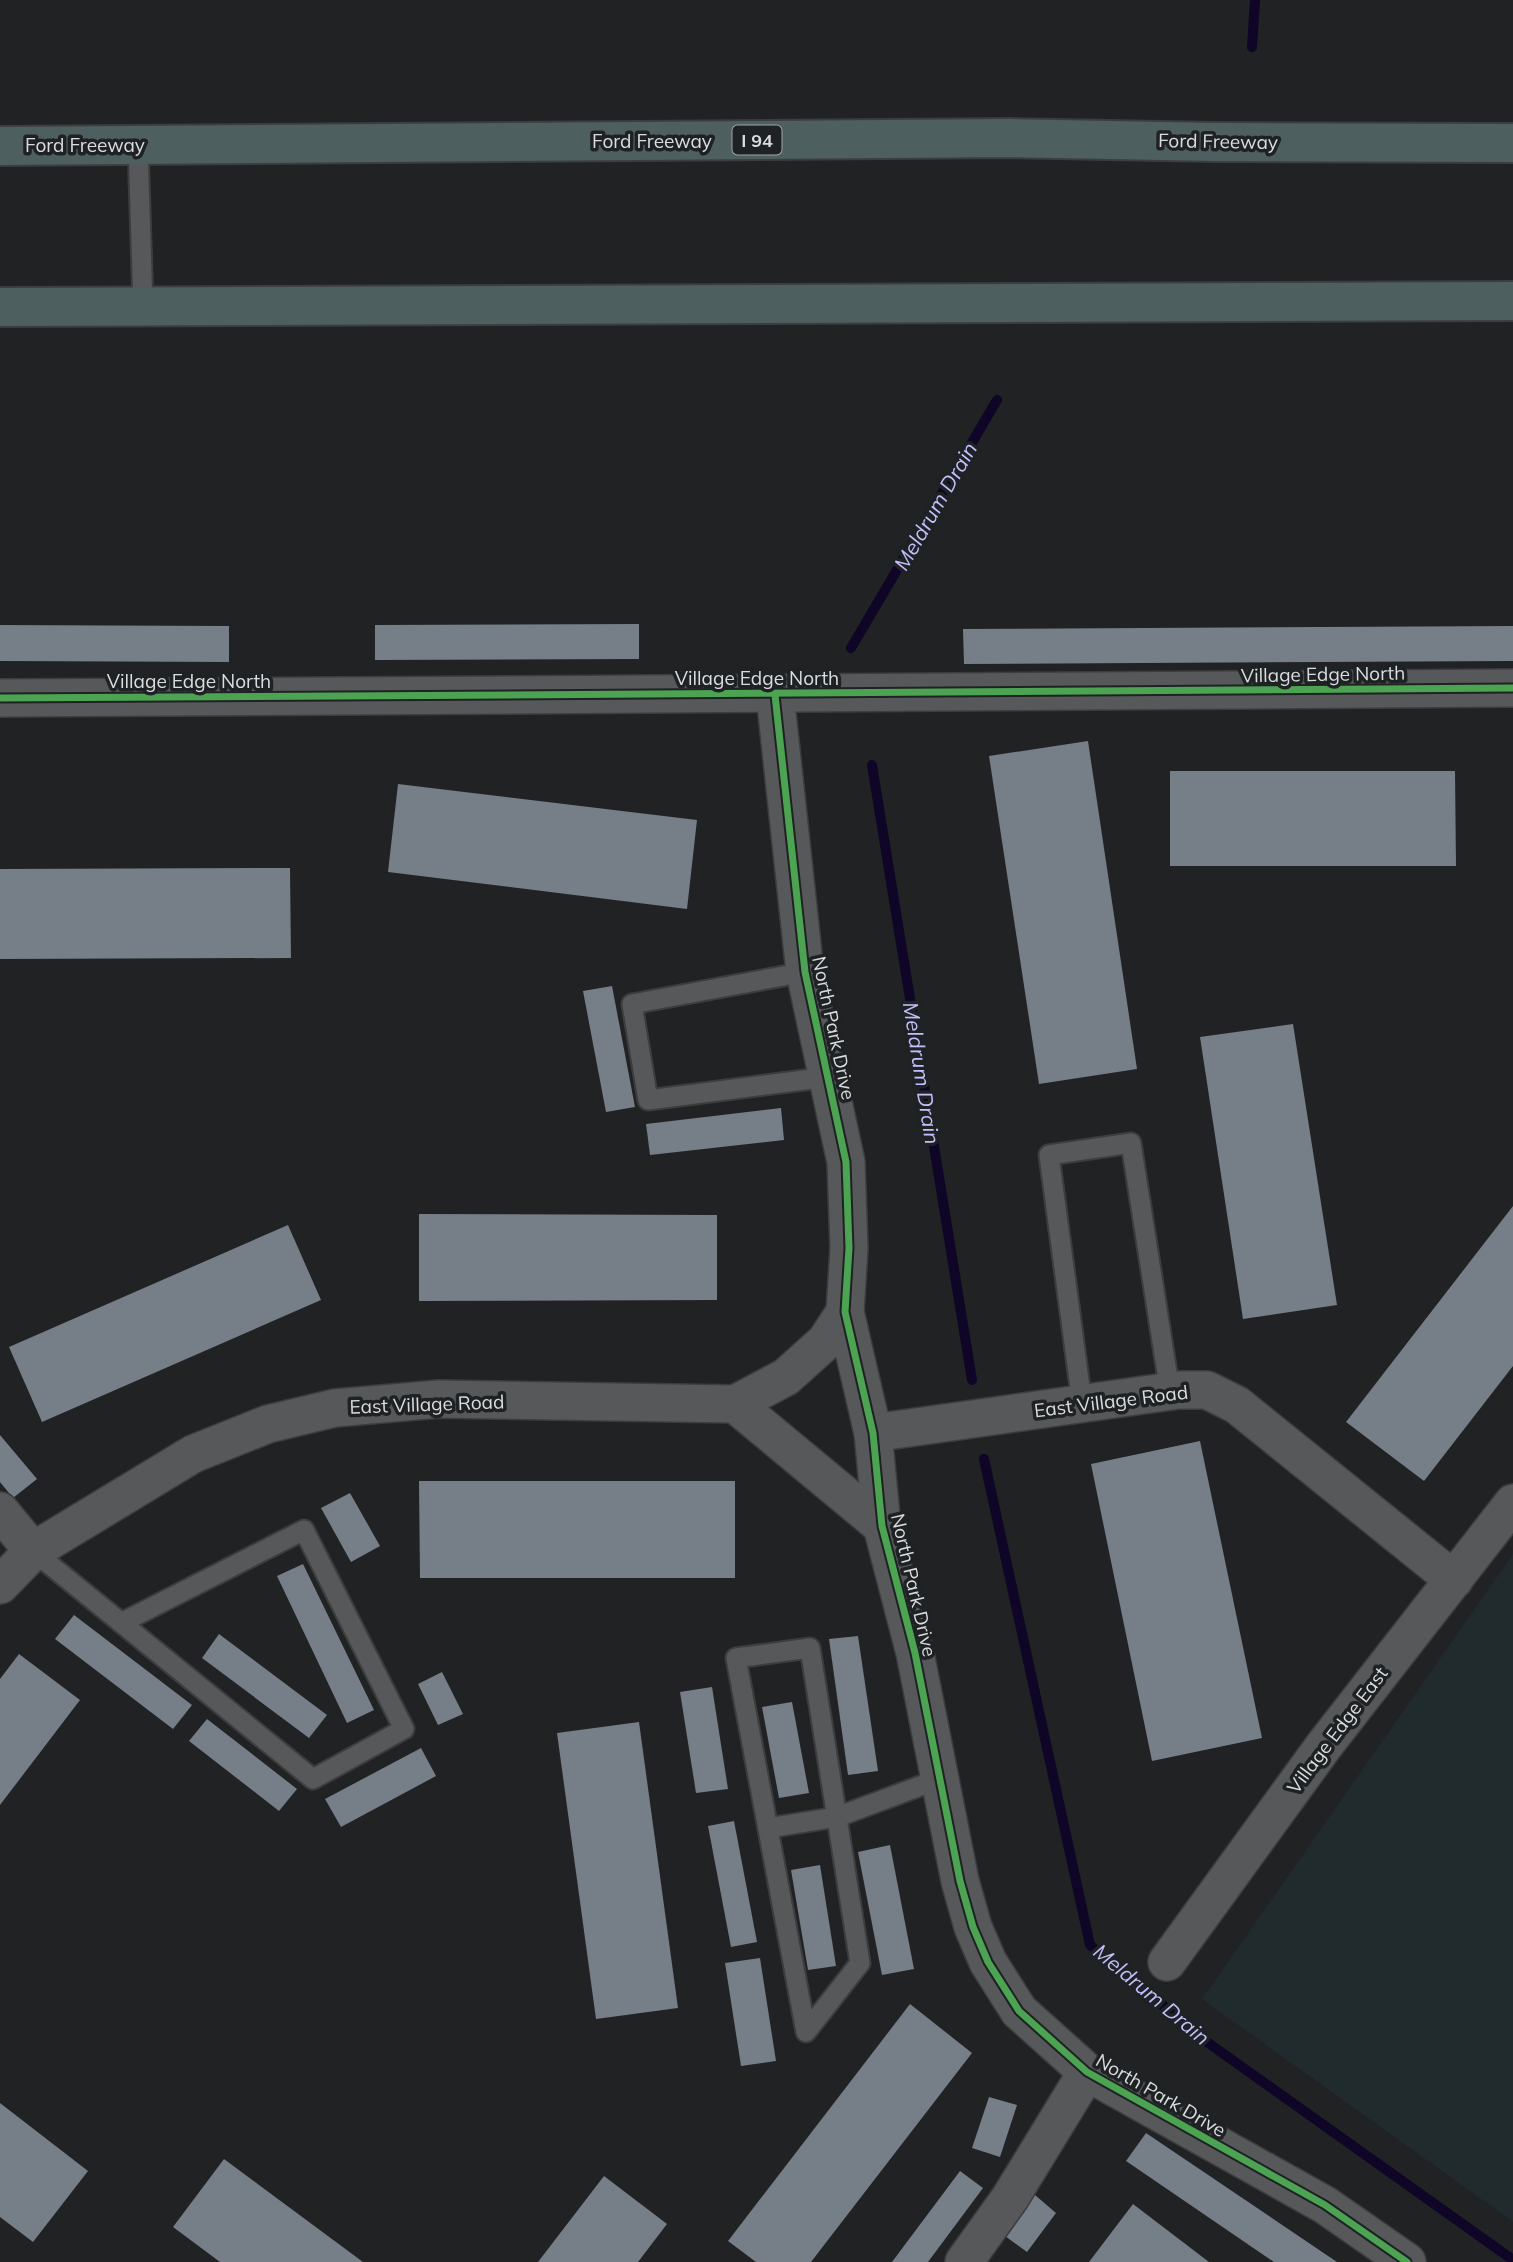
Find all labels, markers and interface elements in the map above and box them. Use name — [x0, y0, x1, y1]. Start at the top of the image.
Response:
road number: I 94 — [732, 125, 782, 154]
street label: Ford Freeway — [1158, 128, 1278, 154]
street label: Ford Freeway — [592, 129, 712, 153]
street label: Ford Freeway — [25, 133, 145, 157]
water label: Meldrum Drain — [888, 437, 982, 575]
street label: Village Edge North — [1241, 661, 1405, 687]
street label: Village Edge North — [675, 666, 839, 690]
street label: Village Edge North — [107, 669, 271, 693]
street label: North Park Drive — [807, 954, 861, 1102]
water label: Meldrum Drain — [898, 1000, 946, 1146]
street label: East Village Road — [1033, 1380, 1189, 1422]
street label: East Village Road — [349, 1389, 505, 1419]
street label: North Park Drive — [886, 1511, 942, 1659]
street label: Village Edge East — [1281, 1662, 1393, 1798]
water label: Meldrum Drain — [1089, 1938, 1215, 2050]
street label: North Park Drive — [1092, 2048, 1230, 2142]

